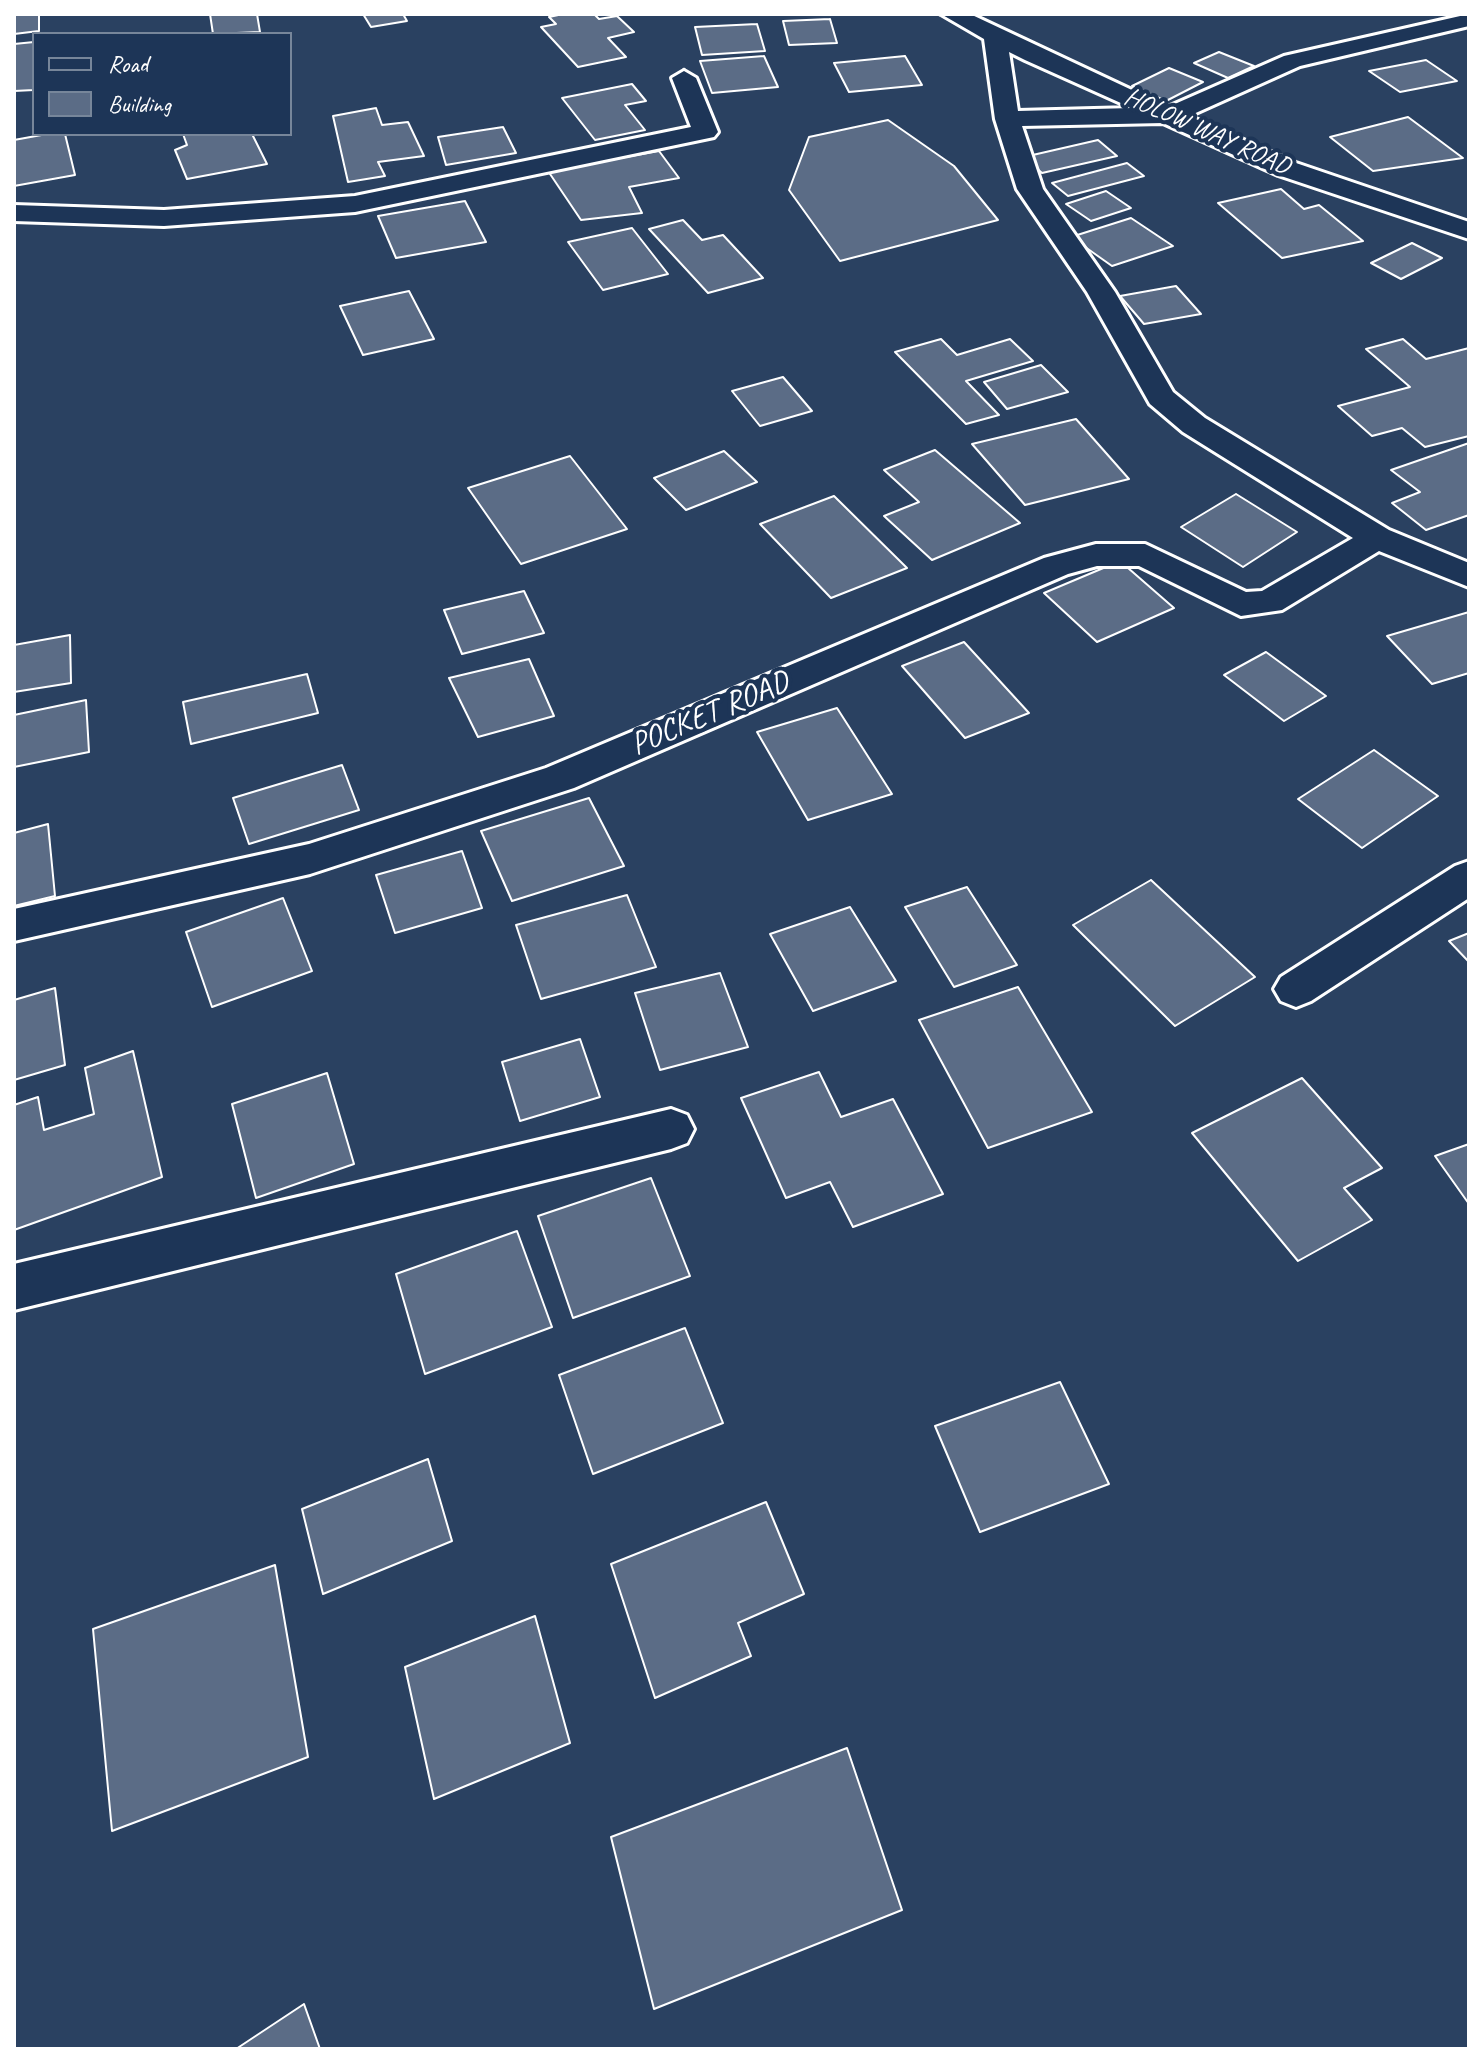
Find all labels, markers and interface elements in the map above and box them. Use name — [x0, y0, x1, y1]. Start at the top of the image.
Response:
legend — [32, 32, 292, 136]
text: Road — [108, 49, 148, 79]
street label: HOLOW WAY ROAD — [1119, 81, 1295, 183]
text: Building — [108, 89, 171, 119]
street label: POCKET ROAD — [625, 663, 795, 765]

